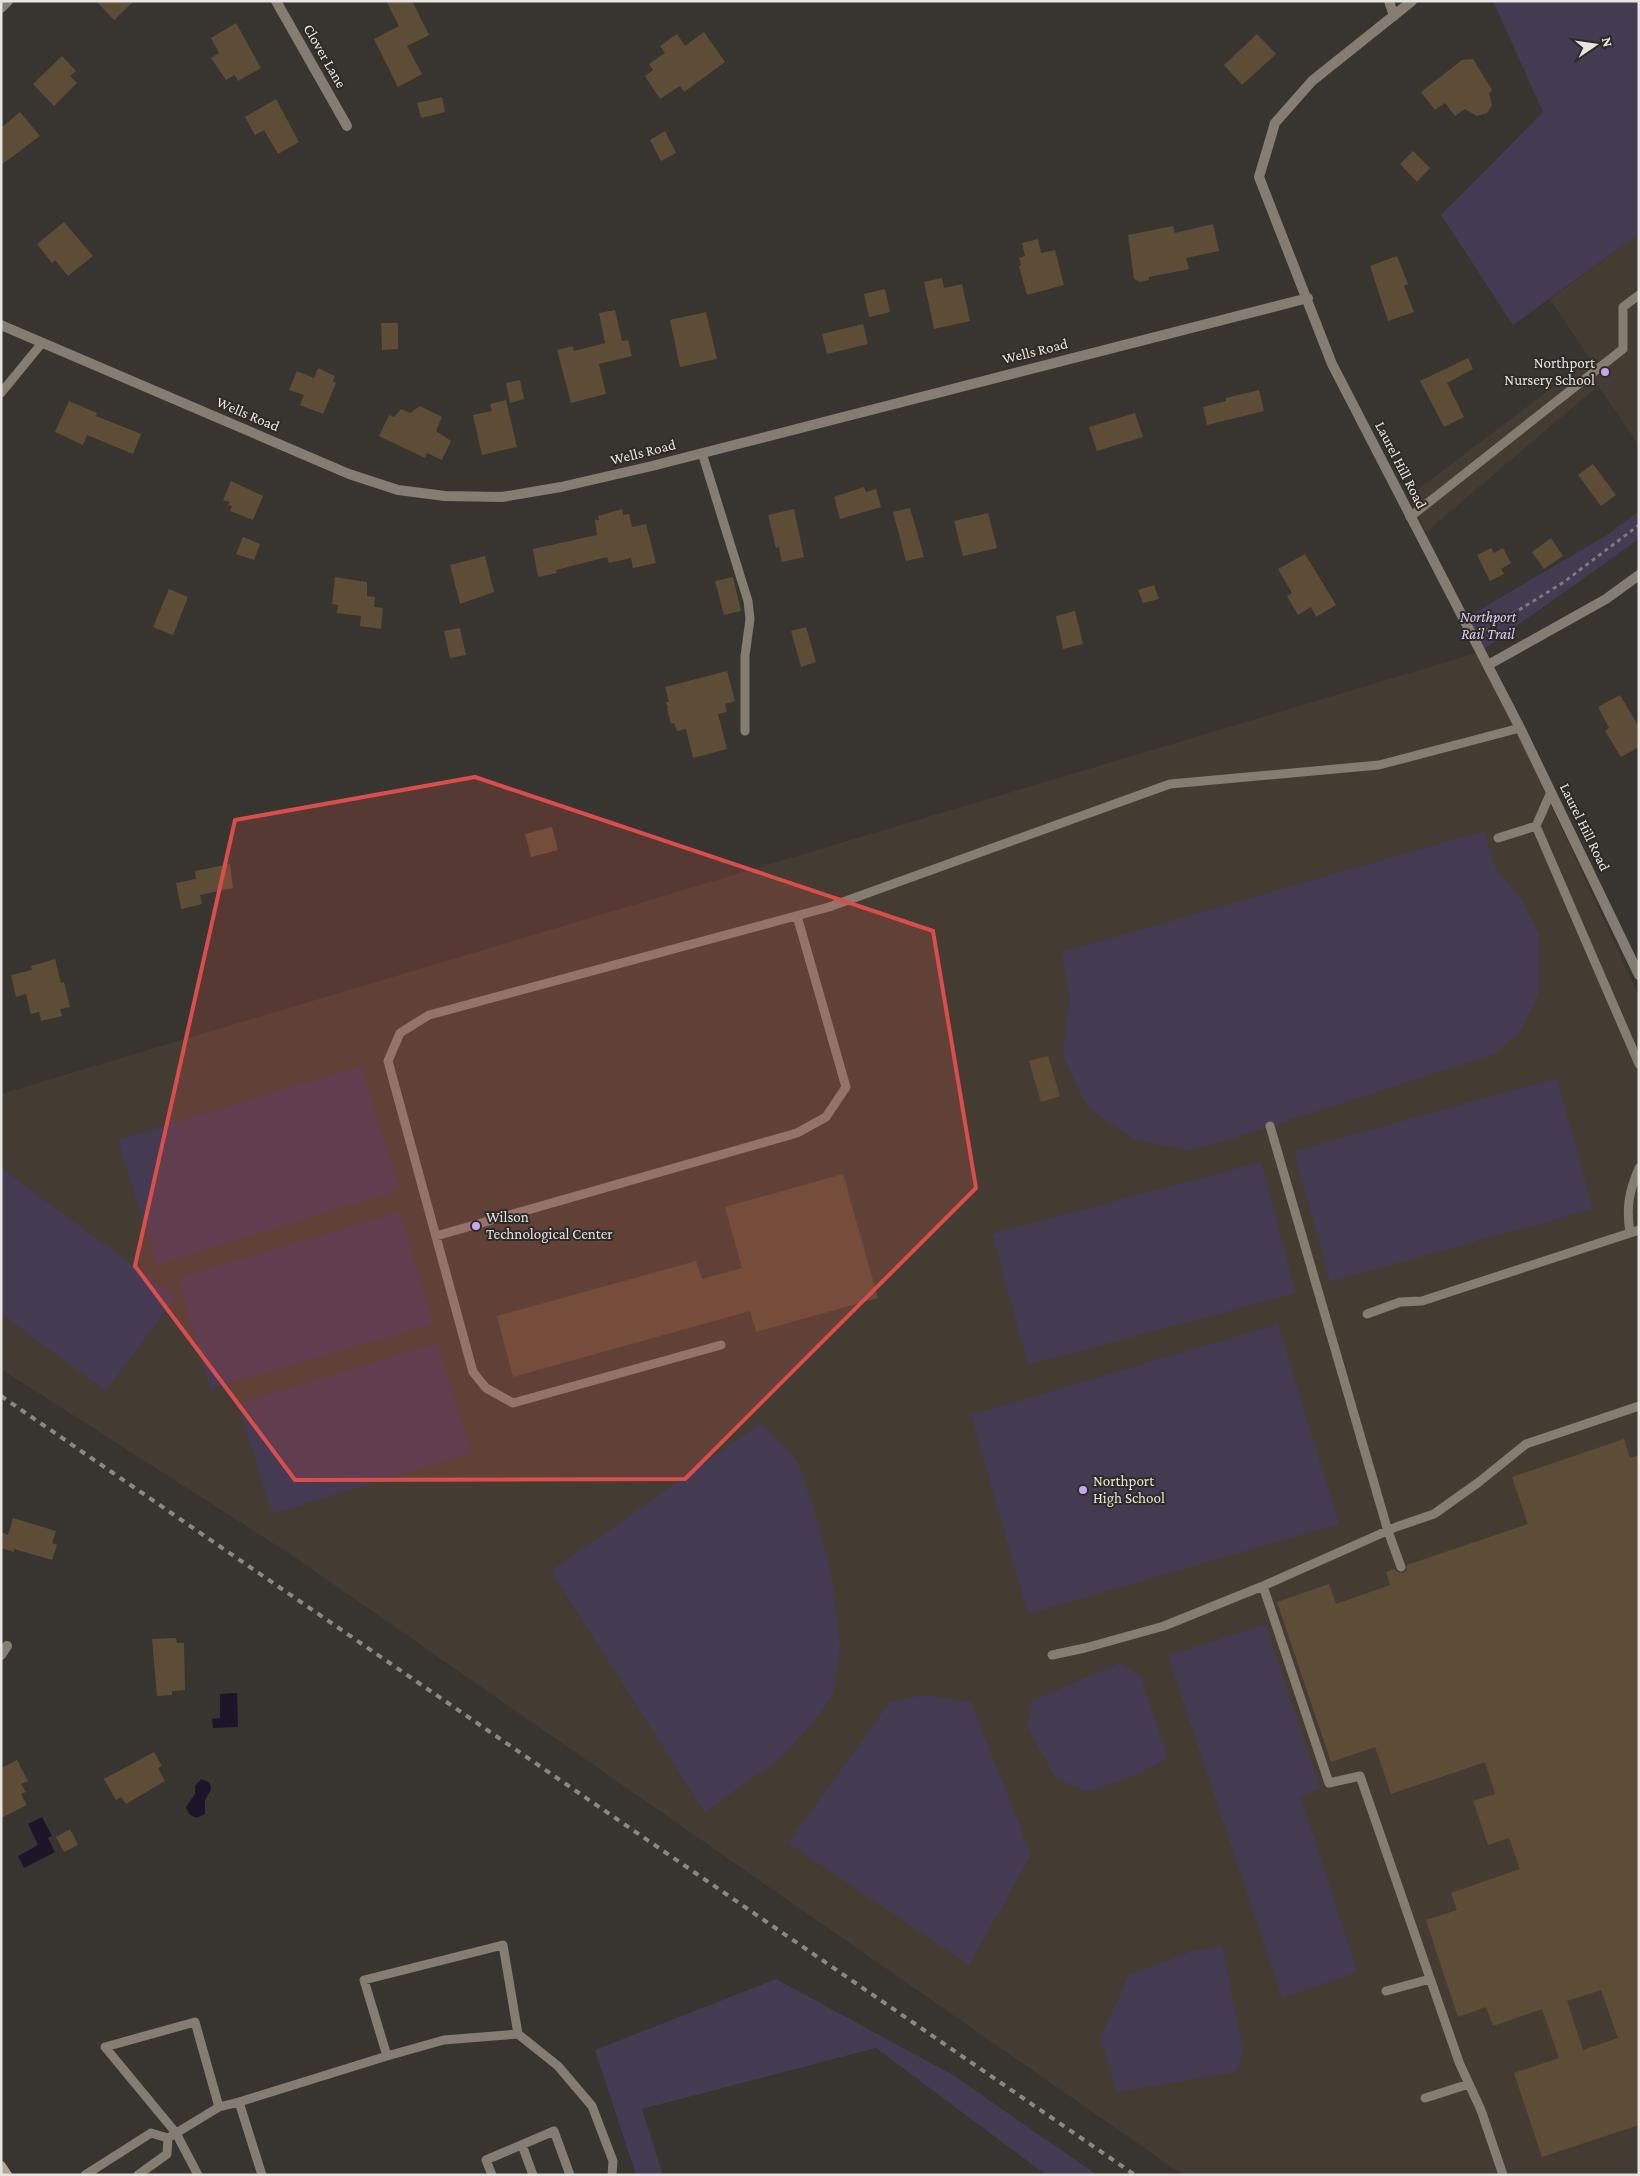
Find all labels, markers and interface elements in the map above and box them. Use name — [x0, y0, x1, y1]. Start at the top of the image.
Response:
north arrow — [1570, 20, 1620, 70]
street label: Clover Lane — [300, 21, 350, 91]
text: N — [1599, 36, 1617, 49]
street label: Wells Road — [1001, 335, 1069, 367]
place label: Northport Nursery School — [1504, 355, 1596, 389]
marker: Northport Nursery School — [1599, 366, 1611, 378]
street label: Wells Road — [214, 394, 282, 434]
street label: Laurel Hill Road — [1372, 419, 1430, 511]
street label: Wells Road — [609, 436, 677, 468]
park label: Northport Rail Trail — [1460, 609, 1517, 642]
street label: Laurel Hill Road — [1557, 781, 1613, 874]
place label: Wilson Technological Center — [486, 1209, 613, 1243]
marker: Wilson Technological Center — [470, 1220, 482, 1232]
place label: Northport High School — [1093, 1473, 1165, 1507]
marker: Northport High School — [1077, 1484, 1089, 1496]

